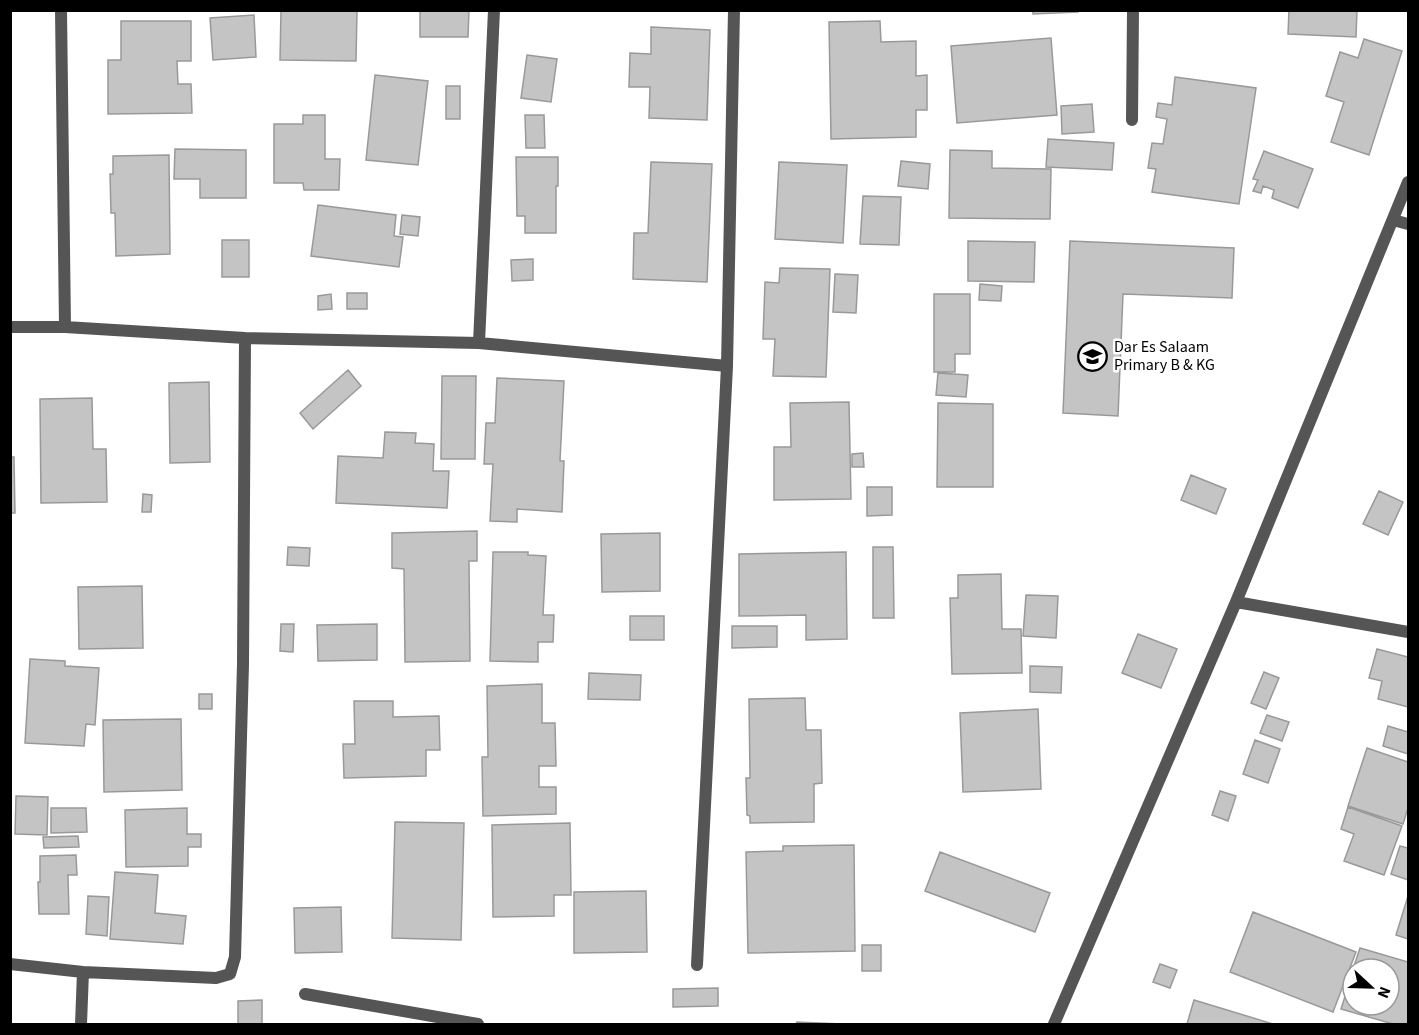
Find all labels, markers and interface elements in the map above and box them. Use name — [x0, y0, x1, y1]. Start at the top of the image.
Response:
place label: Dar Es Salaam Primary B & KG — [1114, 336, 1215, 376]
school or university icon: Dar Es Salaam Primary B & KG — [1077, 340, 1109, 372]
north arrow — [1341, 957, 1401, 1017]
text: N — [1372, 983, 1396, 1001]

